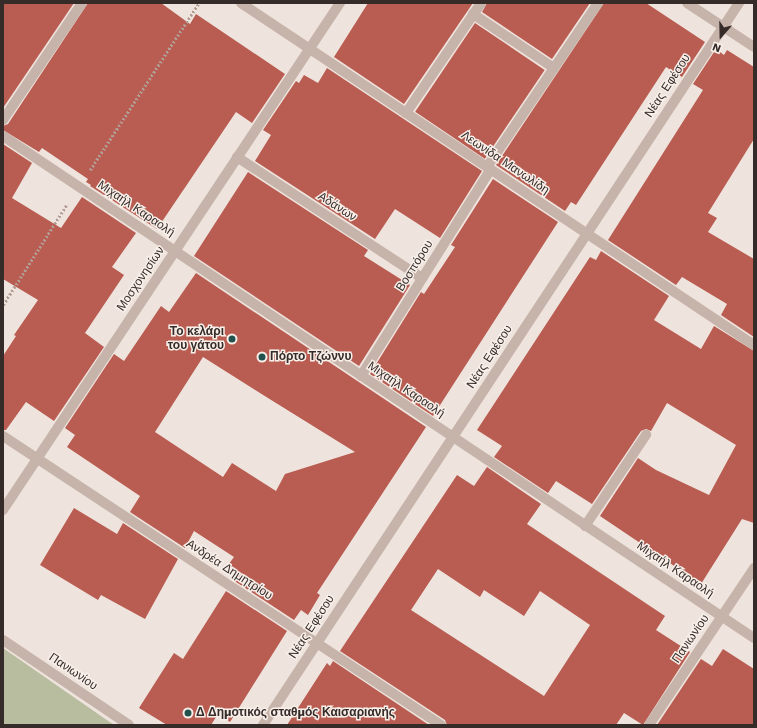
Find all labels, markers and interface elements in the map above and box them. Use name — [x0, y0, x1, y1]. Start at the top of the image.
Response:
north arrow — [701, 16, 741, 56]
text: N — [711, 40, 723, 55]
street label: Νέας Εφέσου — [642, 52, 694, 120]
street label: Λεωνίδα Μανωλίδη — [458, 128, 552, 198]
street label: Μιχαήλ Καραολή — [95, 178, 177, 240]
street label: Αδάνων — [315, 189, 359, 225]
street label: Βοσπόρου — [394, 238, 436, 294]
street label: Μοσχονησίων — [114, 244, 168, 314]
street label: Νέας Εφέσου — [464, 323, 516, 391]
place label: Το κελάρι του γάτου — [168, 325, 224, 353]
marker: Το κελάρι του γάτου — [227, 334, 237, 344]
place label: Πόρτο Τζώννυ — [270, 350, 352, 364]
marker: Πόρτο Τζώννυ — [257, 352, 267, 362]
street label: Μιχαήλ Καραολή — [365, 359, 447, 421]
street label: Ανδρέα Δημητρίου — [183, 537, 275, 603]
street label: Μιχαήλ Καραολή — [634, 539, 716, 601]
street label: Νέας Εφέσου — [286, 593, 338, 661]
street label: Πανιωνίου — [670, 612, 712, 666]
street label: Πανιωνίου — [46, 651, 100, 693]
place label: Δ Δημοτικός σταθμός Καισαριανής — [196, 706, 395, 720]
marker: Δ Δημοτικός σταθμός Καισαριανής — [183, 708, 193, 718]

